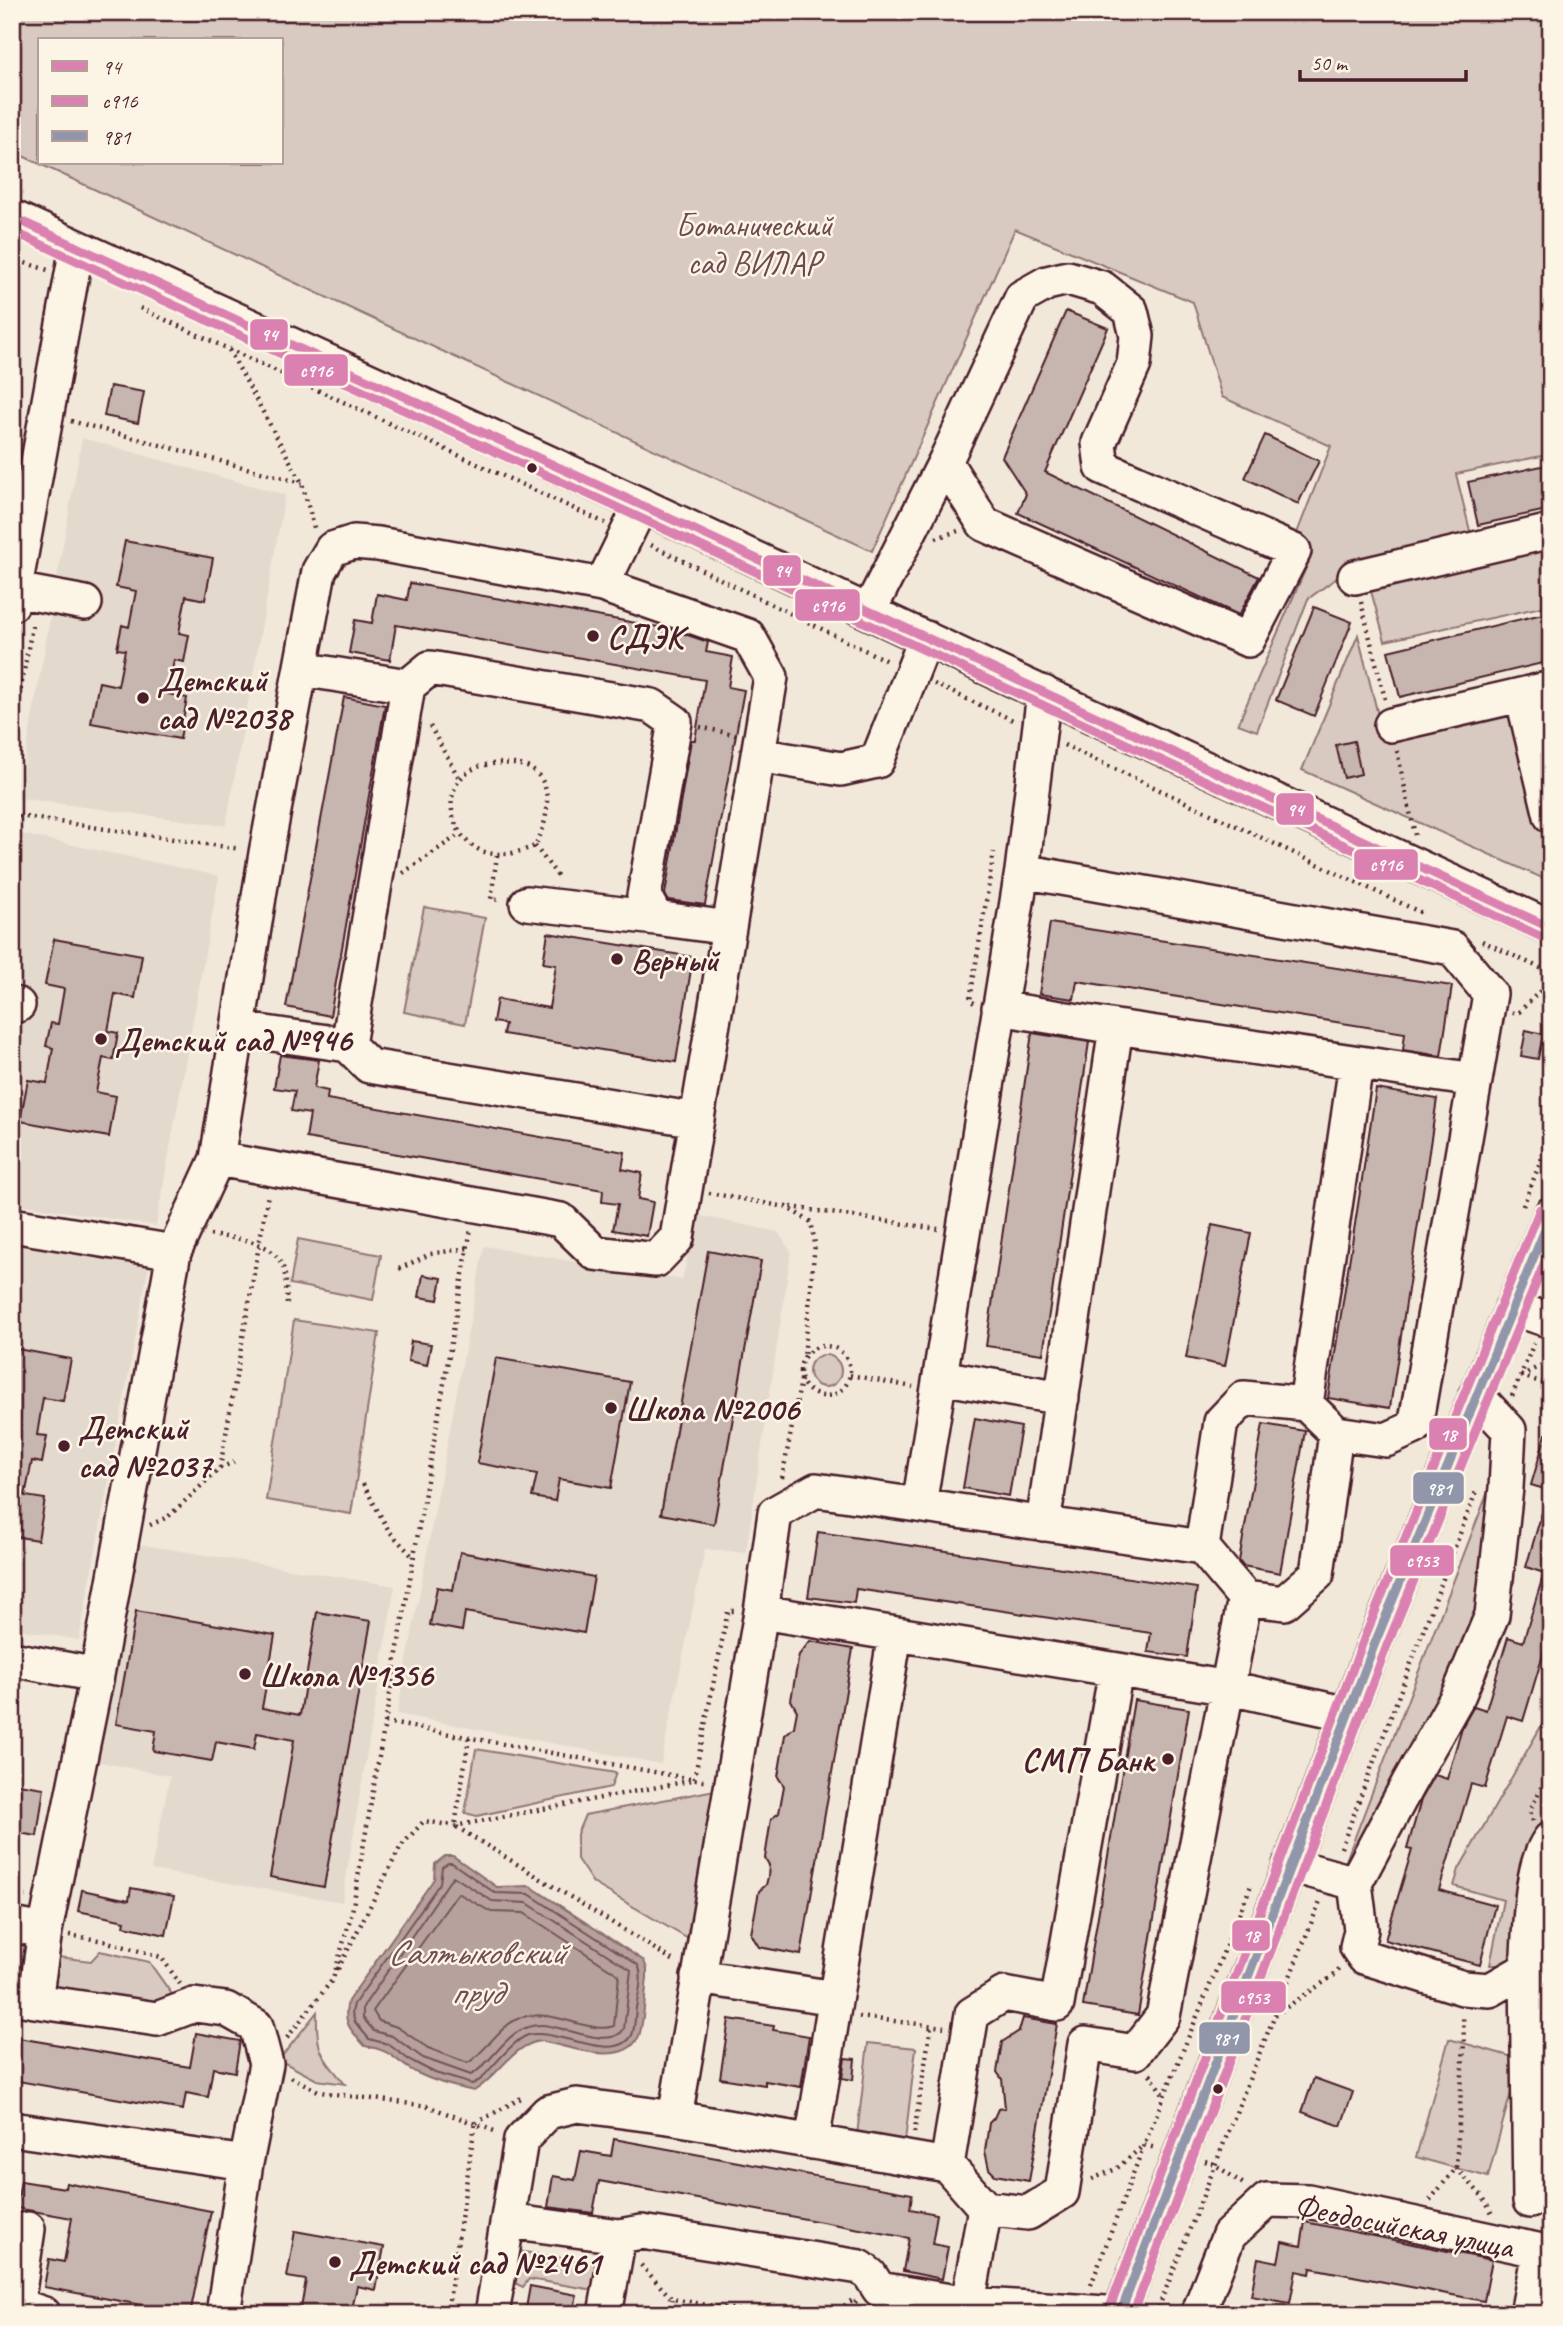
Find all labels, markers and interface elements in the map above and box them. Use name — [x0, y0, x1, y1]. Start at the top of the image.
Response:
legend — [38, 38, 284, 164]
scale bar — [1300, 38, 1467, 82]
text: 50 m — [1311, 50, 1349, 76]
text: 94 — [102, 54, 123, 80]
text: с916 — [102, 88, 138, 114]
text: 981 — [102, 124, 132, 150]
park label: Ботанический сад ВИЛАР — [676, 204, 835, 284]
line badge: 94 — [249, 318, 289, 351]
text: 94 — [261, 323, 280, 347]
line badge: с916 — [283, 353, 349, 387]
text: с916 — [300, 359, 334, 383]
unlabelled marker — [525, 461, 539, 475]
line badge: 94 — [762, 554, 802, 587]
text: 94 — [774, 559, 793, 583]
line badge: с916 — [794, 588, 861, 622]
text: с916 — [812, 594, 846, 618]
place label: СДЭК — [607, 616, 689, 658]
marker: СДЭК — [585, 628, 601, 644]
place label: Детский сад №2038 — [157, 659, 294, 739]
marker: Детский сад №2038 — [135, 690, 151, 706]
line badge: 94 — [1275, 792, 1315, 826]
text: 94 — [1287, 798, 1306, 822]
line badge: с916 — [1353, 848, 1419, 881]
text: с916 — [1370, 853, 1404, 877]
place label: Верный — [631, 939, 721, 981]
marker: Верный — [609, 951, 625, 967]
place label: Детский сад №946 — [115, 1019, 354, 1061]
marker: Детский сад №946 — [93, 1031, 109, 1047]
place label: Школа №2006 — [625, 1388, 801, 1430]
marker: Школа №2006 — [603, 1400, 619, 1416]
place label: Детский сад №2037 — [78, 1407, 214, 1487]
line badge: 18 — [1428, 1417, 1468, 1451]
text: 18 — [1439, 1423, 1459, 1447]
marker: Детский сад №2037 — [56, 1438, 72, 1454]
line badge: 981 — [1412, 1471, 1465, 1505]
text: 981 — [1426, 1477, 1454, 1501]
line badge: с953 — [1389, 1544, 1455, 1577]
text: с953 — [1406, 1549, 1440, 1573]
place label: Школа №1356 — [259, 1654, 435, 1696]
marker: Школа №1356 — [237, 1666, 253, 1682]
place label: СМП Банк — [1022, 1739, 1157, 1781]
marker: СМП Банк — [1160, 1751, 1176, 1767]
line badge: 18 — [1231, 1919, 1271, 1952]
text: 18 — [1242, 1924, 1262, 1948]
water label: Салтыковский пруд — [388, 1930, 571, 2015]
line badge: с953 — [1220, 1980, 1287, 2014]
text: с953 — [1237, 1986, 1271, 2010]
line badge: 981 — [1198, 2021, 1251, 2055]
text: 981 — [1212, 2027, 1240, 2051]
unlabelled marker — [1211, 2082, 1225, 2096]
street label: Феодосийская улица — [1291, 2184, 1519, 2268]
place label: Детский сад №2461 — [349, 2242, 604, 2284]
marker: Детский сад №2461 — [327, 2254, 343, 2270]

